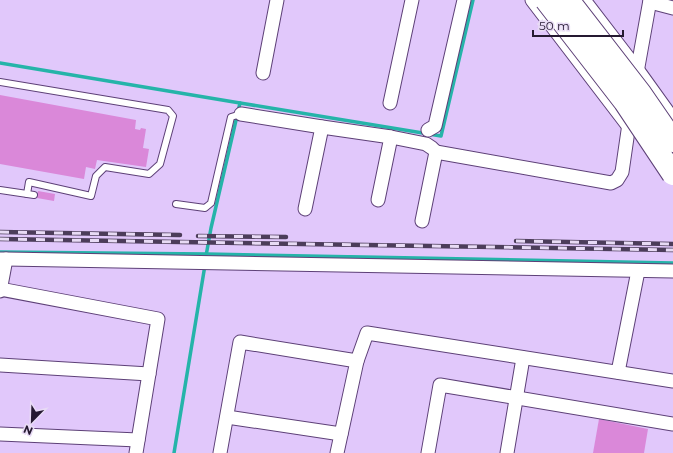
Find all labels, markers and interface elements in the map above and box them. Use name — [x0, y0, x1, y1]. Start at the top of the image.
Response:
scale bar — [533, 12, 623, 38]
text: 50 m — [539, 18, 570, 33]
north arrow — [12, 401, 52, 441]
text: N — [21, 422, 35, 438]

